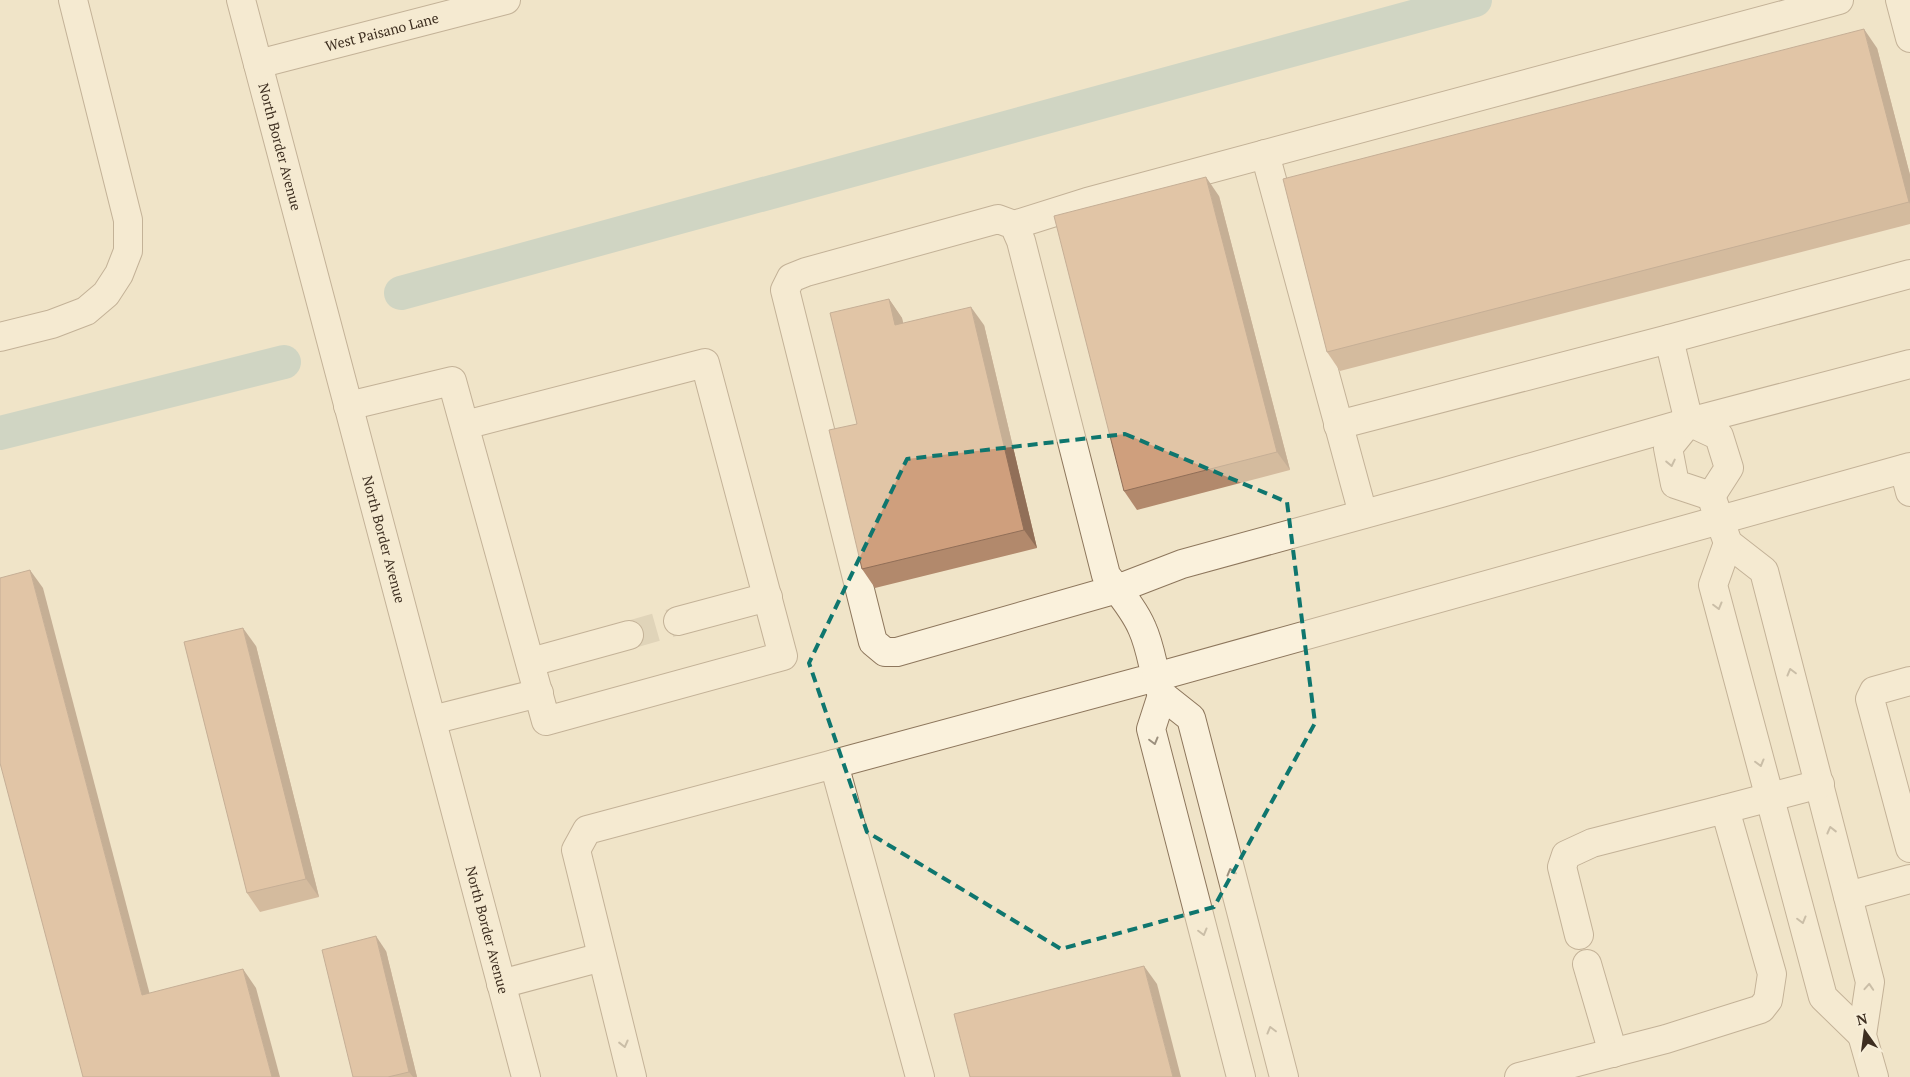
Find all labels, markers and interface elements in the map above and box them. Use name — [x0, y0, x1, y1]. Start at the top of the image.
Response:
street label: West Paisano Lane — [323, 8, 440, 55]
street label: North Border Avenue — [254, 81, 306, 213]
one-way arrow — [1665, 458, 1675, 467]
street label: North Border Avenue — [358, 473, 410, 605]
one-way arrow — [1713, 601, 1723, 609]
one-way arrow — [1786, 669, 1796, 677]
one-way arrow — [1148, 737, 1159, 746]
one-way arrow — [1754, 758, 1765, 767]
one-way arrow — [1826, 825, 1837, 834]
street label: North Border Avenue — [462, 864, 514, 996]
one-way arrow — [1226, 869, 1236, 877]
one-way arrow — [1796, 915, 1807, 924]
one-way arrow — [1198, 928, 1208, 936]
one-way arrow — [1863, 983, 1874, 991]
north arrow — [1840, 1007, 1890, 1057]
text: N — [1854, 1008, 1870, 1029]
one-way arrow — [1266, 1025, 1277, 1034]
one-way arrow — [618, 1040, 629, 1049]

